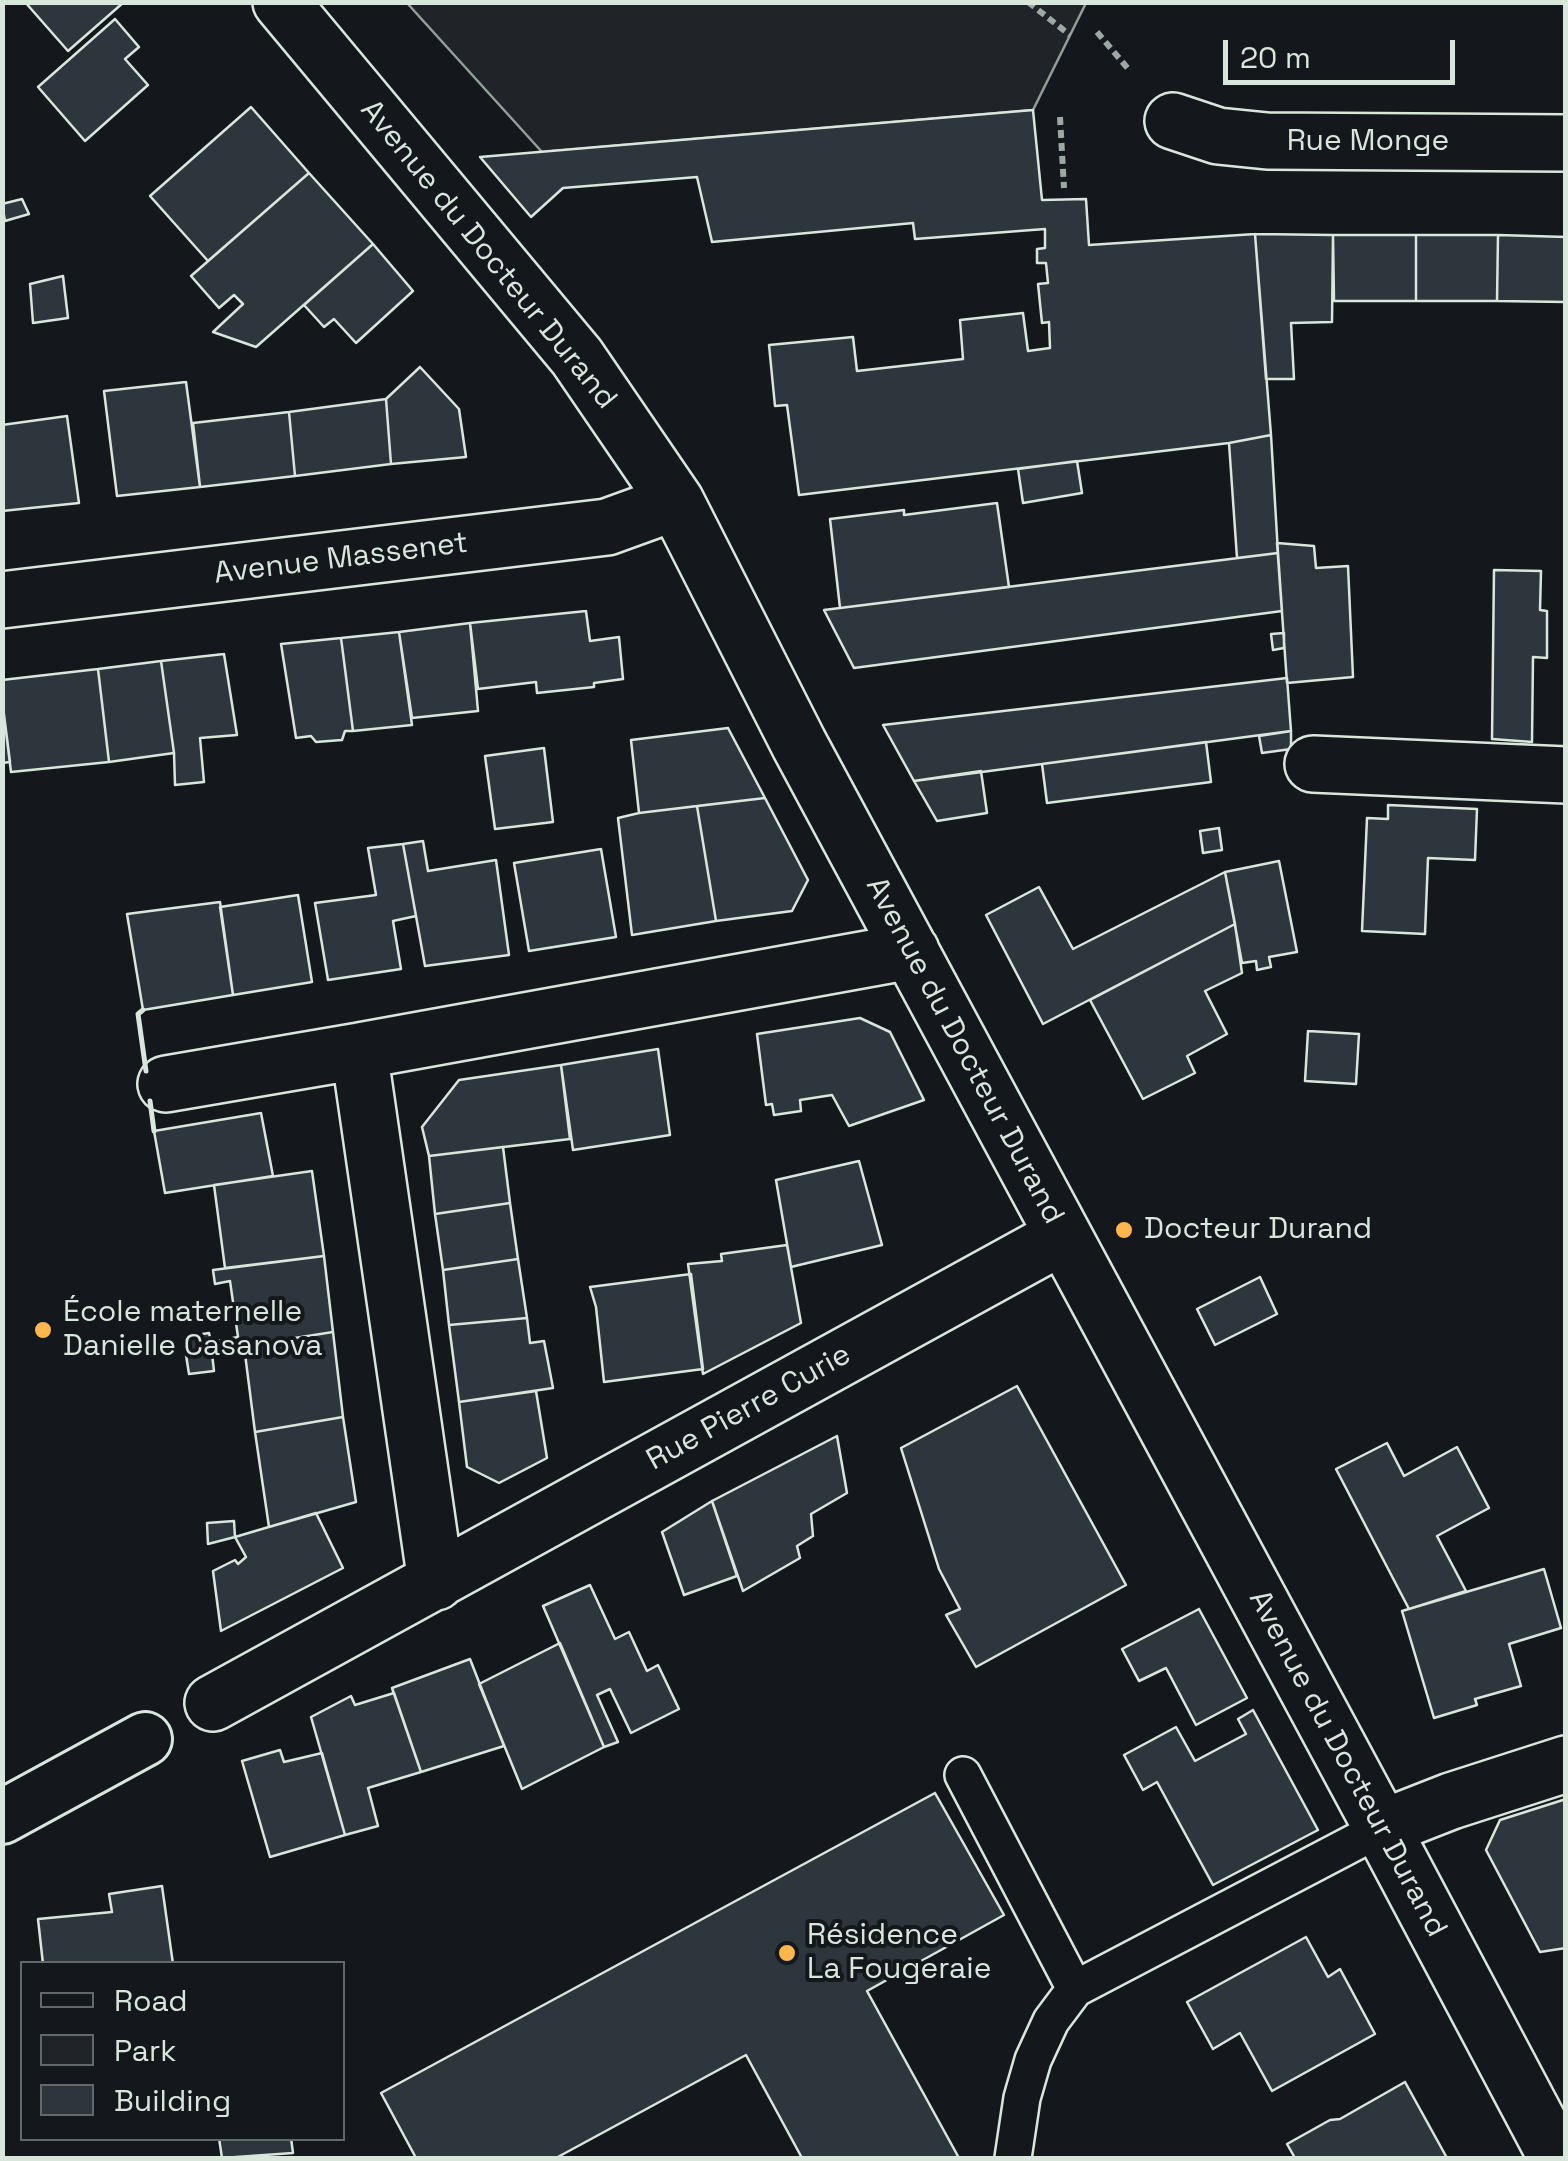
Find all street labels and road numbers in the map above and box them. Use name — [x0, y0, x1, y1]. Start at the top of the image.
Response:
street label: Avenue du Docteur Durand — [352, 93, 624, 417]
street label: Rue Monge — [1287, 124, 1449, 160]
street label: Avenue Massenet — [212, 526, 470, 592]
street label: Avenue du Docteur Durand — [857, 872, 1071, 1230]
street label: Rue Pierre Curie — [641, 1337, 857, 1479]
street label: Avenue du Docteur Durand — [1240, 1585, 1454, 1943]

